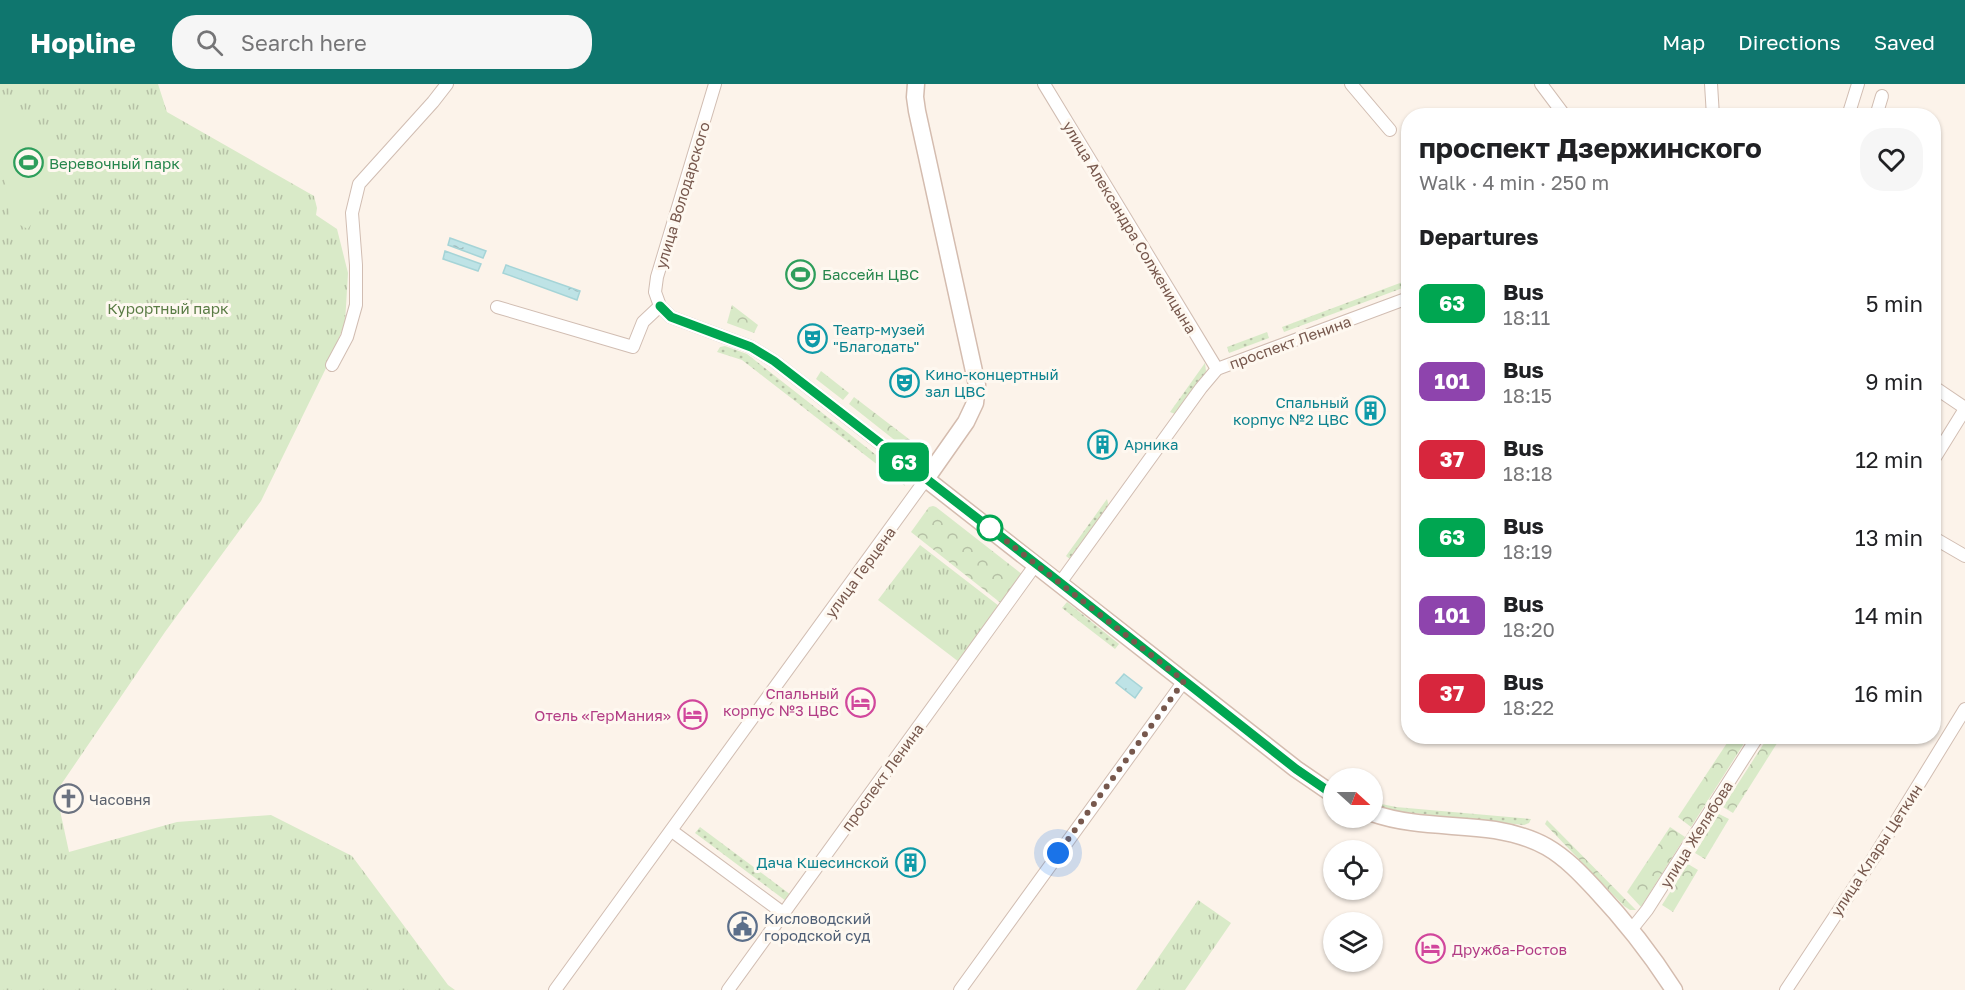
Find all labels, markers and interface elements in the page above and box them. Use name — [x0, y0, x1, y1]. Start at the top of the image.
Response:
search box — [172, 15, 592, 69]
text: Hopline — [30, 26, 136, 59]
icon: search — [193, 26, 226, 59]
text: Search here — [241, 29, 367, 56]
text: Map — [1662, 29, 1705, 55]
text: Directions — [1738, 29, 1841, 55]
text: Saved — [1874, 29, 1935, 55]
street label: улица Александра Солженицына — [1059, 118, 1201, 336]
street label: улица Володарского — [651, 119, 713, 271]
button: heart — [1860, 128, 1923, 191]
text: проспект Дзержинского — [1419, 131, 1762, 164]
sports icon: Веревочный парк — [12, 147, 44, 179]
place label: Веревочный парк — [49, 154, 180, 172]
text: Walk · 4 min · 250 m — [1419, 170, 1609, 194]
text: Departures — [1419, 223, 1538, 250]
sports icon: Бассейн ЦВС — [785, 258, 817, 290]
place label: Бассейн ЦВС — [822, 265, 919, 283]
text: Bus — [1503, 278, 1544, 305]
text: 63 — [1439, 290, 1465, 316]
text: 5 min — [1866, 290, 1923, 317]
park label: Курортный парк — [107, 299, 229, 317]
text: 18:11 — [1503, 305, 1550, 329]
street label: проспект Ленина — [1227, 312, 1353, 372]
place label: Театр-музей "Благодать" — [833, 320, 925, 355]
theatre icon: Театр-музей "Благодать" — [796, 322, 828, 354]
text: Bus — [1503, 356, 1544, 383]
place label: Кино-концертный зал ЦВС — [925, 365, 1059, 400]
theatre icon: Кино-концертный зал ЦВС — [888, 367, 920, 399]
text: 101 — [1434, 368, 1470, 394]
text: 9 min — [1865, 368, 1923, 395]
text: 18:15 — [1503, 383, 1552, 407]
place label: Спальный корпус №2 ЦВС — [1233, 393, 1349, 428]
building icon: Спальный корпус №2 ЦВС — [1354, 395, 1386, 427]
building icon: Арника — [1087, 428, 1119, 460]
text: Bus — [1503, 434, 1544, 461]
place label: Арника — [1124, 435, 1179, 453]
line badge: 63 — [877, 442, 931, 482]
text: 37 — [1440, 446, 1464, 472]
text: 12 min — [1855, 446, 1923, 473]
text: 63 — [891, 449, 917, 475]
text: 18:18 — [1503, 461, 1553, 485]
text: Bus — [1503, 512, 1544, 539]
unlabelled marker — [977, 515, 1003, 541]
street label: улица Герцена — [821, 523, 899, 621]
text: 63 — [1439, 524, 1465, 550]
text: 13 min — [1855, 524, 1923, 551]
text: 18:19 — [1503, 539, 1553, 563]
text: Bus — [1503, 590, 1544, 617]
text: 101 — [1434, 602, 1470, 628]
text: 14 min — [1855, 602, 1923, 629]
text: 18:20 — [1503, 617, 1555, 641]
text: Bus — [1503, 668, 1544, 695]
text: 37 — [1440, 680, 1464, 706]
text: 16 min — [1855, 680, 1923, 707]
place label: Спальный корпус №3 ЦВС — [723, 684, 839, 719]
hotel icon: Спальный корпус №3 ЦВС — [844, 686, 876, 718]
text: 18:22 — [1503, 695, 1554, 719]
hotel icon: Отель «ГерМания» — [676, 699, 708, 731]
place label: Отель «ГерМания» — [534, 706, 671, 724]
street label: проспект Ленина — [837, 720, 927, 834]
north arrow — [1323, 768, 1383, 828]
map controls — [1323, 768, 1383, 972]
street label: улица Желябова — [1656, 777, 1736, 891]
street label: улица Клары Цеткин — [1827, 781, 1925, 919]
church icon: Часовня — [52, 783, 84, 815]
place label: Часовня — [89, 790, 151, 808]
your location — [1043, 838, 1073, 868]
button: locate — [1323, 840, 1383, 900]
building icon: Дача Кшесинской — [894, 846, 926, 878]
place label: Дача Кшесинской — [757, 853, 889, 871]
place label: Кисловодский городской суд — [764, 909, 871, 944]
public building icon: Кисловодский городской суд — [727, 911, 759, 943]
button: layers — [1323, 912, 1383, 972]
hotel icon: Дружба-Ростов — [1415, 933, 1447, 965]
place label: Дружба-Ростов — [1452, 940, 1567, 958]

